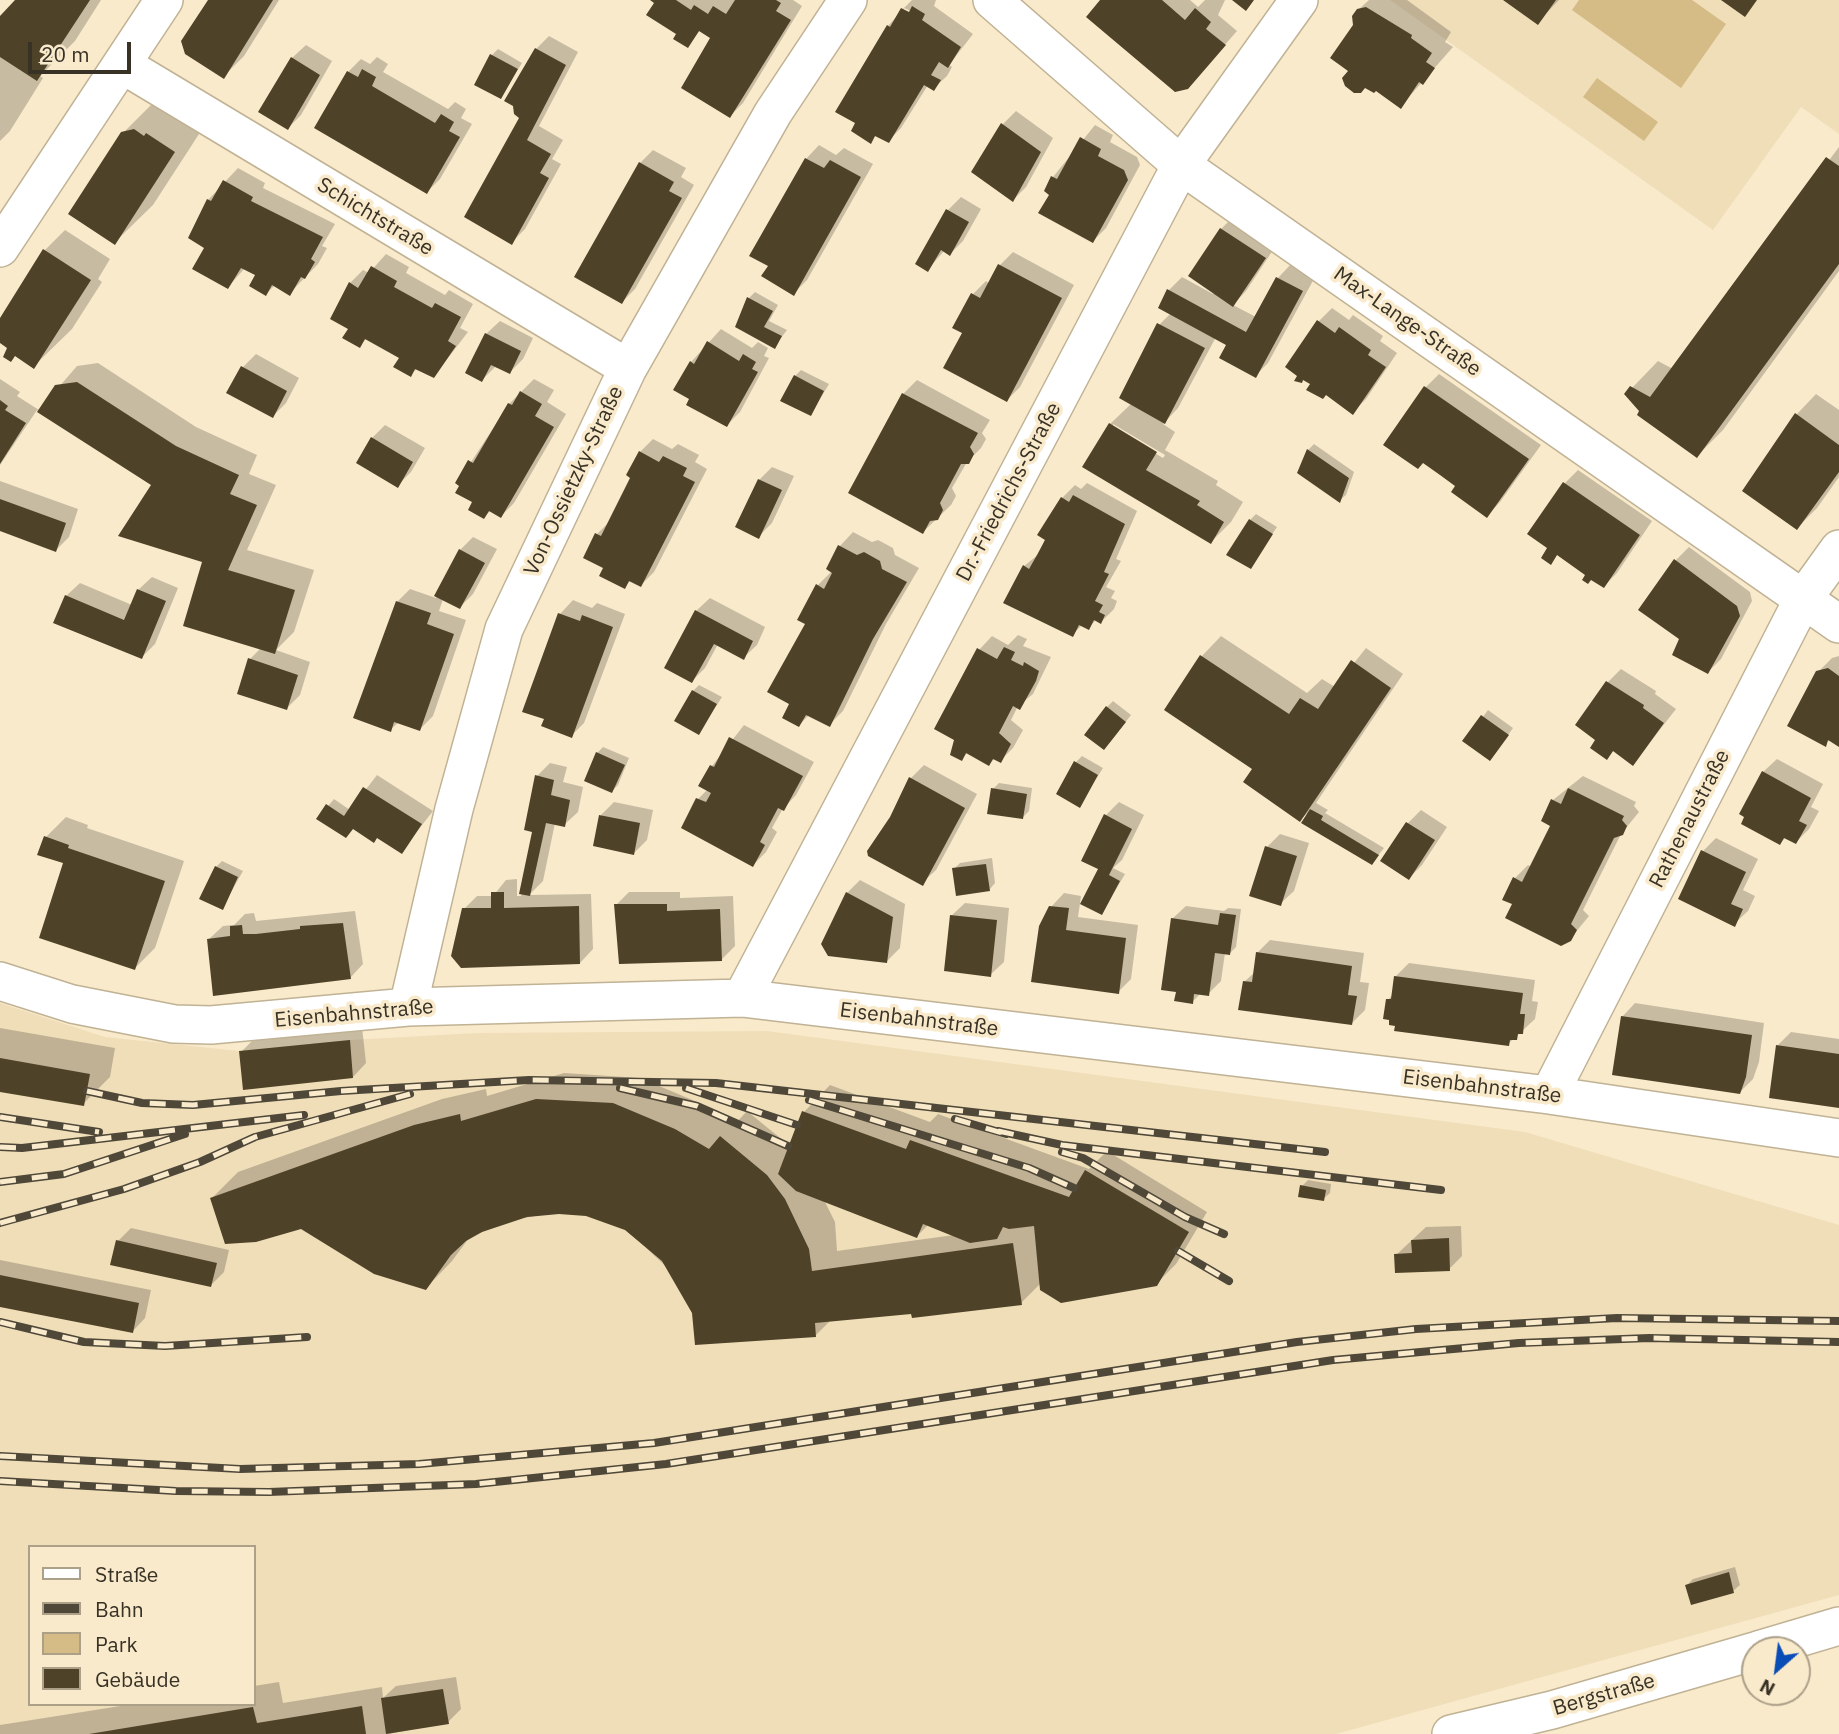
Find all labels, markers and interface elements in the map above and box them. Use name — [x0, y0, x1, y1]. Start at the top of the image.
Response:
scale bar — [32, 28, 135, 72]
text: 20 m — [41, 40, 90, 68]
street label: Schichtstraße — [312, 172, 438, 262]
street label: Max-Lange-Straße — [1328, 262, 1486, 382]
street label: Von-Ossietzky-Straße — [519, 382, 629, 580]
street label: Dr.-Friedrichs-Straße — [951, 398, 1067, 586]
street label: Rathenaustraße — [1644, 746, 1736, 892]
street label: Eisenbahnstraße — [273, 994, 435, 1034]
street label: Eisenbahnstraße — [838, 998, 1000, 1042]
street label: Eisenbahnstraße — [1401, 1065, 1563, 1109]
legend — [28, 1545, 256, 1706]
text: Straße — [95, 1560, 158, 1588]
text: Bahn — [95, 1595, 144, 1623]
text: Park — [95, 1630, 138, 1658]
north arrow — [1741, 1636, 1811, 1706]
text: Gebäude — [95, 1665, 180, 1693]
street label: Bergstraße — [1550, 1668, 1658, 1722]
text: N — [1755, 1674, 1779, 1702]

